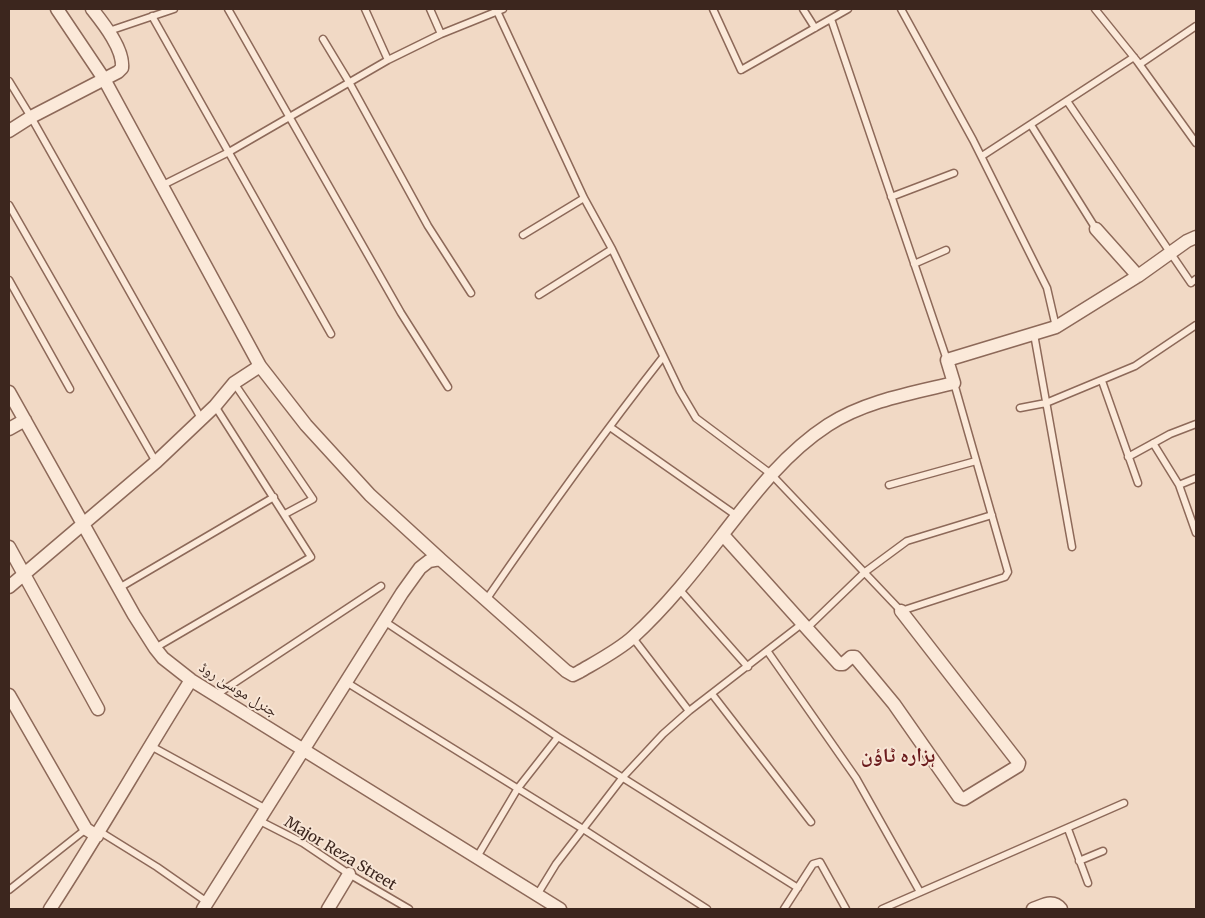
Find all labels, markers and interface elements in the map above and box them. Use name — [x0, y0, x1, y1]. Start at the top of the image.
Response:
street label: جنرل موسیٰ روڈ — [195, 659, 281, 721]
district label: ہزارہ ٹاؤن — [861, 744, 935, 768]
street label: Major Reza Street — [281, 813, 399, 895]

